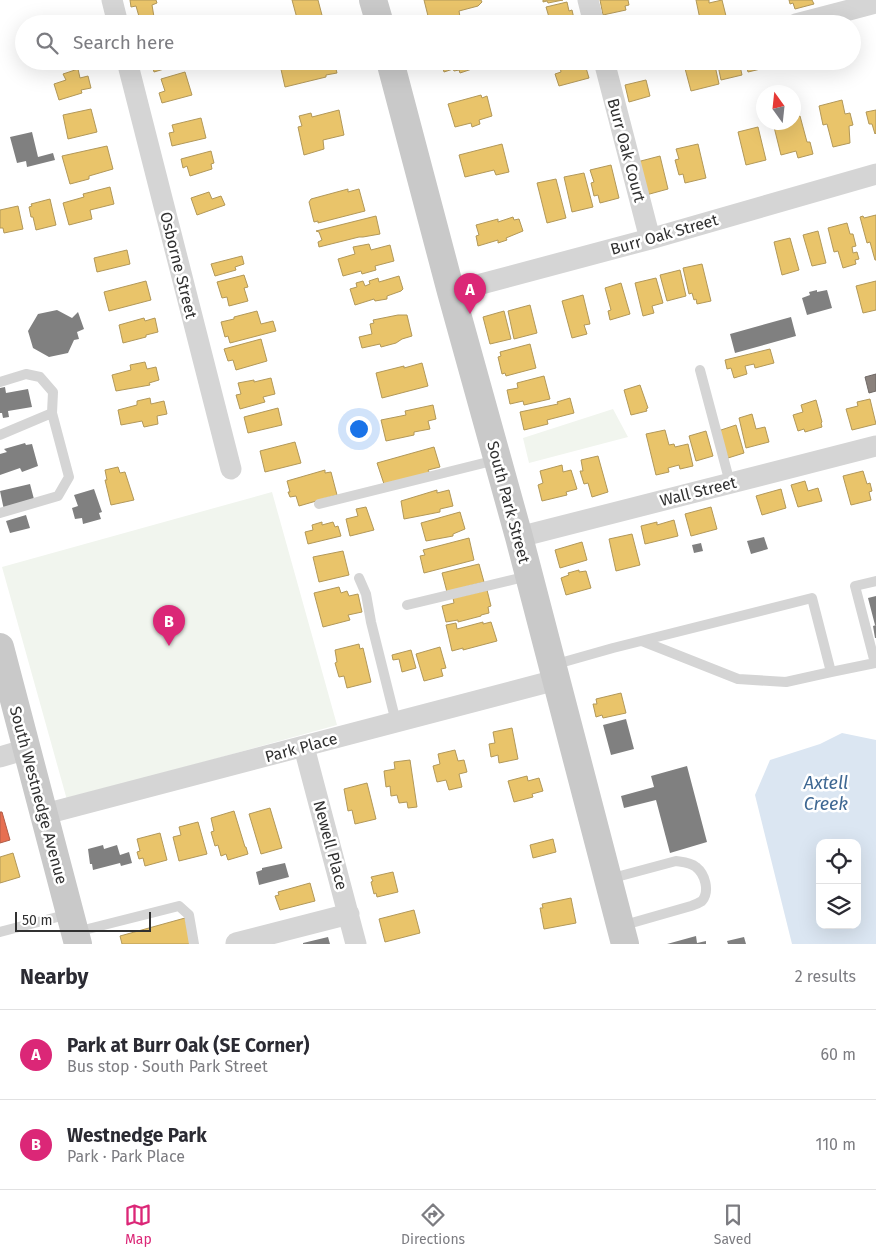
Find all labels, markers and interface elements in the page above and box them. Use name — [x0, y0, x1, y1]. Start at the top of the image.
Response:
search box — [15, 15, 861, 70]
icon: search — [33, 29, 61, 57]
text: Search here — [73, 31, 174, 54]
north arrow — [756, 85, 801, 130]
street label: Burr Oak Court — [604, 96, 650, 204]
street label: Osborne Street — [156, 210, 201, 321]
street label: Burr Oak Street — [608, 210, 720, 259]
pin: A — [454, 273, 486, 314]
your location — [346, 416, 372, 442]
street label: South Park Street — [483, 439, 534, 566]
street label: Wall Street — [658, 473, 739, 510]
pin: B — [153, 605, 185, 646]
street label: South Westnedge Avenue — [6, 704, 71, 886]
street label: Park Place — [263, 729, 339, 766]
water label: Axtell Creek — [803, 772, 848, 815]
street label: Newell Place — [309, 798, 352, 892]
map controls — [816, 839, 861, 929]
button: locate — [816, 839, 861, 884]
button: layers — [816, 884, 861, 929]
scale bar — [15, 909, 151, 932]
text: 50 m — [22, 912, 53, 929]
text: Nearby — [20, 964, 88, 990]
text: 2 results — [795, 967, 856, 986]
text: Park at Burr Oak (SE Corner) — [67, 1034, 309, 1057]
text: A — [31, 1045, 41, 1064]
text: 60 m — [821, 1045, 856, 1064]
text: Bus stop · South Park Street — [67, 1057, 268, 1076]
text: Westnedge Park — [67, 1124, 207, 1147]
text: B — [31, 1135, 41, 1154]
text: 110 m — [815, 1135, 856, 1154]
text: Park · Park Place — [67, 1147, 185, 1166]
tab: Map — [124, 1201, 152, 1248]
tab: Directions — [401, 1201, 465, 1248]
tab: Saved — [714, 1201, 752, 1248]

